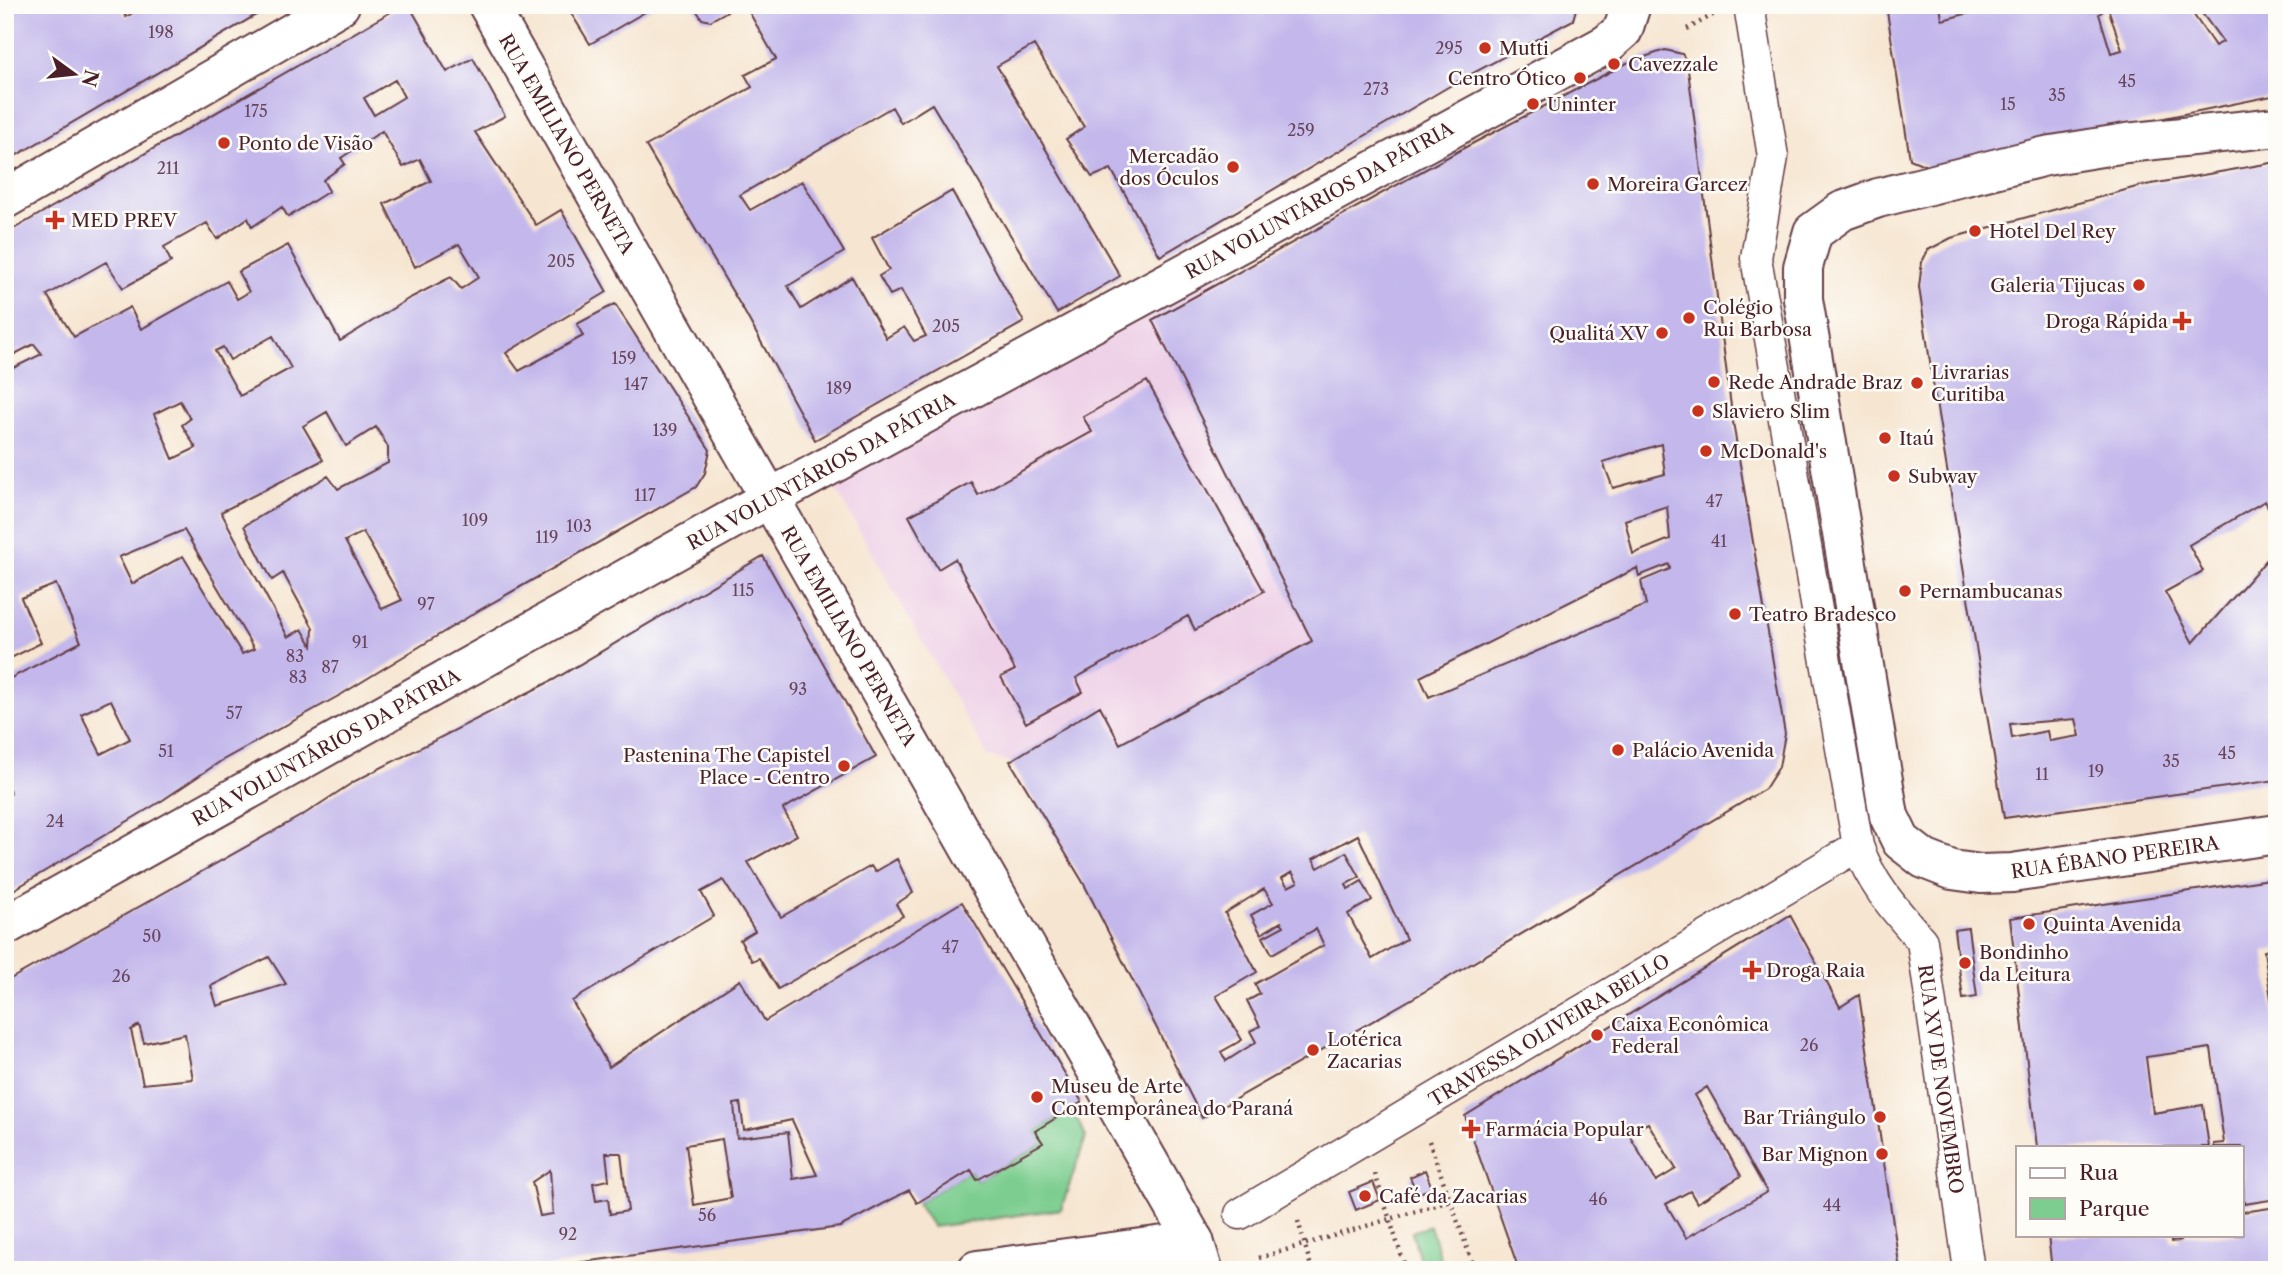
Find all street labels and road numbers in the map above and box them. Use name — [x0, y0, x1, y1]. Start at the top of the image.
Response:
street label: RUA EMILIANO PERNETA — [494, 30, 640, 259]
street label: RUA VOLUNTÁRIOS DA PÁTRIA — [1181, 116, 1458, 284]
street label: RUA VOLUNTÁRIOS DA PÁTRIA — [683, 387, 960, 555]
street label: RUA EMILIANO PERNETA — [776, 522, 922, 751]
street label: RUA VOLUNTÁRIOS DA PÁTRIA — [188, 663, 465, 831]
street label: RUA ÉBANO PEREIRA — [2009, 831, 2222, 884]
street label: TRAVESSA OLIVEIRA BELLO — [1425, 949, 1674, 1112]
street label: RUA XV DE NOVEMBRO — [1913, 963, 1968, 1195]

